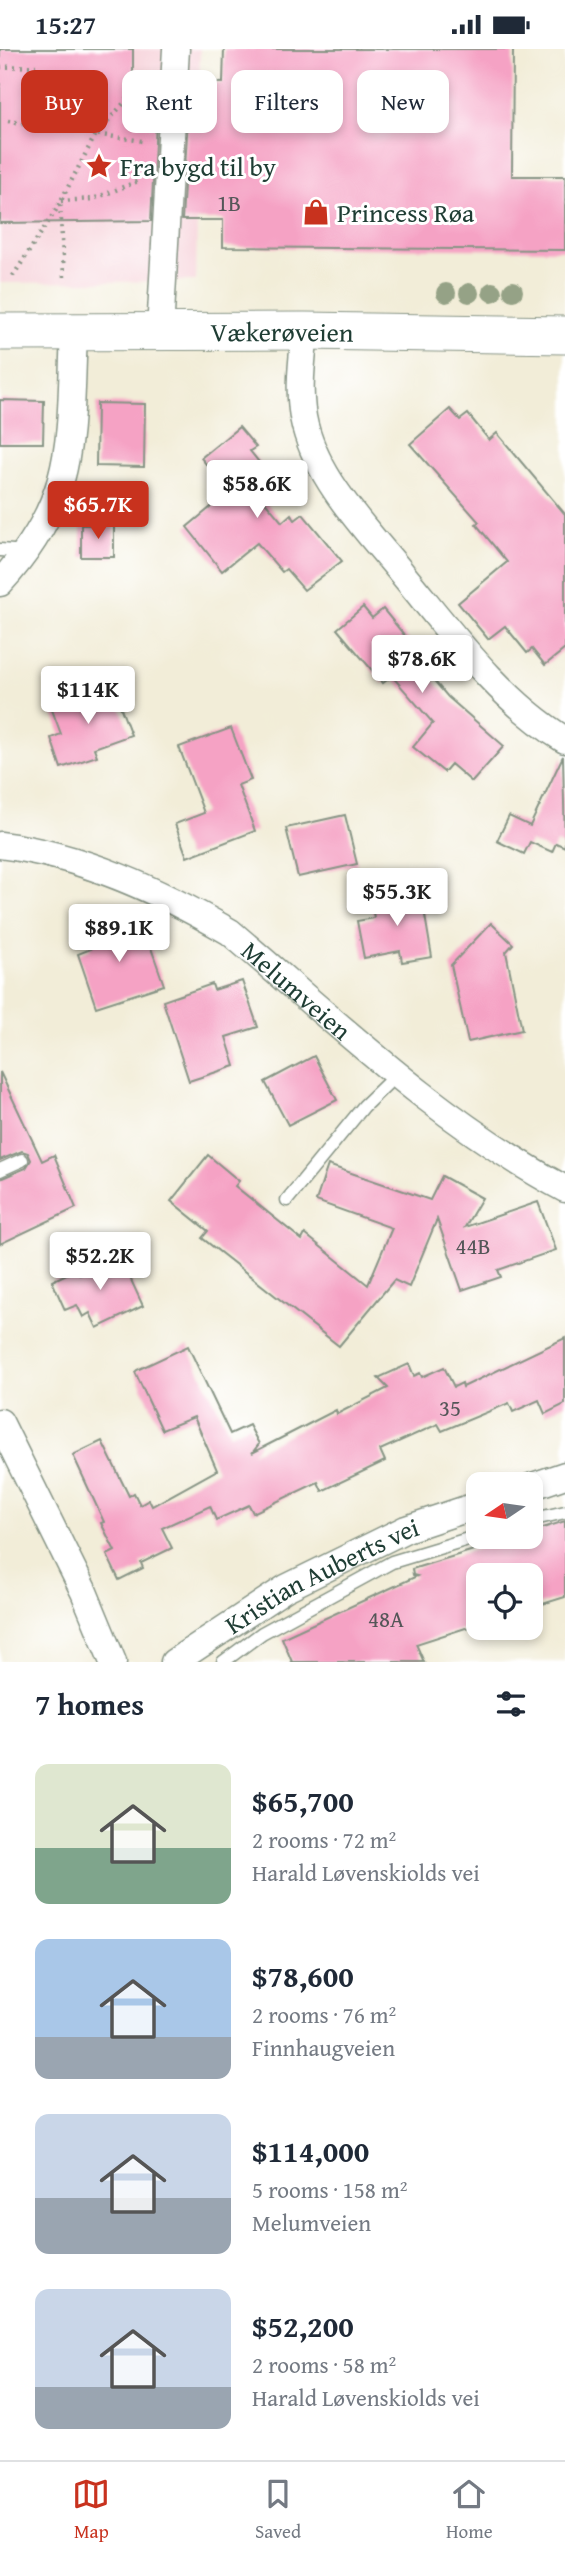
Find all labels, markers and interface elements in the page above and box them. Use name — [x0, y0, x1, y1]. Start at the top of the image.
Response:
text: 15:27 — [35, 5, 96, 44]
chip: Buy — [21, 70, 108, 133]
chip: Rent — [122, 70, 217, 133]
chip: Filters — [231, 70, 343, 133]
chip: New — [357, 70, 449, 133]
place label: Fra bygd til by — [120, 147, 276, 186]
place icon: Fra bygd til by — [84, 151, 114, 181]
house number: 1B — [217, 186, 241, 219]
place label: Princess Røa — [337, 193, 475, 232]
shop icon: Princess Røa — [301, 197, 331, 227]
street label: Vækerøveien — [210, 311, 354, 351]
pin: $58.6K — [200, 461, 314, 520]
text: $58.6K — [223, 466, 291, 499]
pin: $65.7K — [41, 482, 155, 541]
text: $65.7K — [64, 487, 132, 520]
pin: $78.6K — [365, 635, 479, 695]
text: $78.6K — [388, 641, 456, 674]
pin: $114K — [39, 667, 137, 726]
text: $114K — [57, 672, 119, 705]
pin: $55.3K — [340, 869, 454, 928]
text: $55.3K — [363, 874, 431, 907]
pin: $89.1K — [62, 905, 176, 964]
text: $89.1K — [85, 910, 153, 943]
street label: Melumveien — [233, 931, 361, 1049]
house number: 44B — [455, 1229, 491, 1262]
pin: $52.2K — [43, 1233, 157, 1292]
text: $52.2K — [66, 1238, 134, 1271]
house number: 35 — [439, 1391, 461, 1424]
north arrow — [466, 1472, 542, 1549]
map controls — [466, 1472, 543, 1640]
street label: Kristian Auberts vei — [217, 1507, 424, 1643]
button: locate — [466, 1563, 543, 1640]
house number: 48A — [368, 1602, 404, 1635]
text: 7 homes — [35, 1682, 144, 1726]
icon: filters — [492, 1685, 530, 1723]
text: $65,700 — [252, 1779, 354, 1823]
icon: home — [91, 1792, 175, 1876]
text: 2 rooms · 72 m² — [252, 1823, 396, 1856]
text: Harald Løvenskiolds vei — [252, 1856, 480, 1889]
text: $78,600 — [252, 1954, 354, 1998]
icon: home — [91, 1967, 175, 2051]
text: 2 rooms · 76 m² — [252, 1998, 396, 2031]
text: Finnhaugveien — [252, 2031, 395, 2064]
text: $114,000 — [252, 2129, 369, 2173]
icon: home — [91, 2142, 175, 2226]
text: 5 rooms · 158 m² — [252, 2173, 407, 2206]
text: Melumveien — [252, 2206, 371, 2239]
text: $52,200 — [252, 2304, 354, 2348]
icon: home — [91, 2317, 175, 2401]
text: 2 rooms · 58 m² — [252, 2348, 396, 2381]
text: Harald Løvenskiolds vei — [252, 2381, 480, 2414]
tab: Map — [72, 2475, 110, 2545]
tab: Saved — [255, 2475, 301, 2545]
tab: Home — [446, 2475, 493, 2545]

